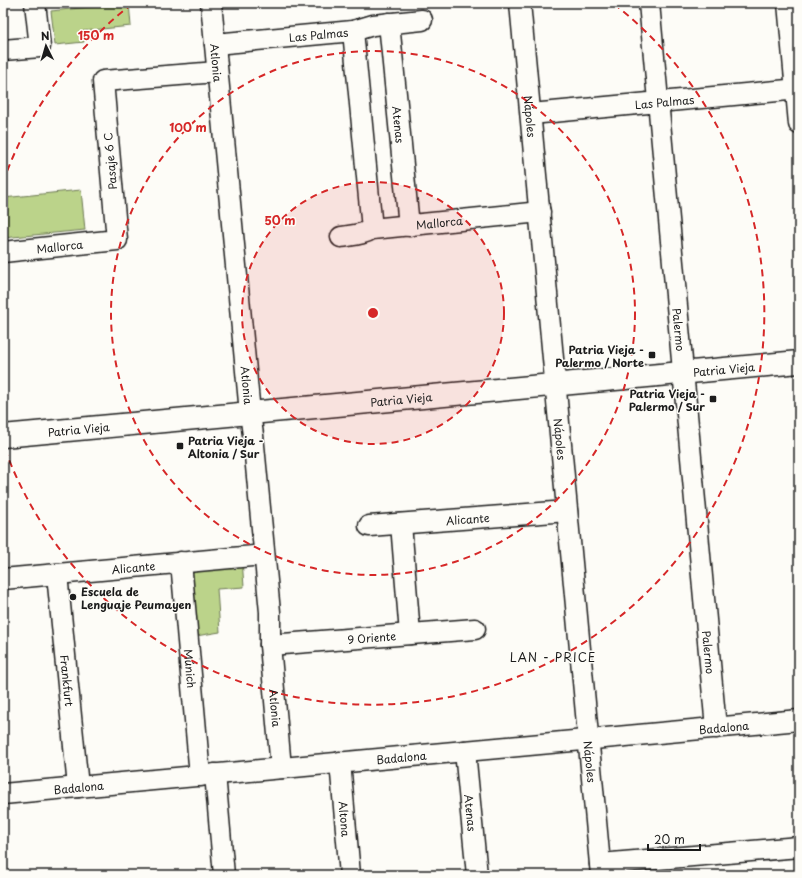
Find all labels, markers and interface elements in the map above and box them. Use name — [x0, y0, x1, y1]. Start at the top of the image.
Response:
street label: Las Palmas — [288, 23, 349, 46]
north arrow — [26, 26, 66, 66]
text: 150 m — [78, 26, 114, 44]
text: N — [40, 27, 50, 44]
street label: Atlonia — [206, 43, 227, 83]
street label: Las Palmas — [634, 90, 695, 113]
street label: Nápoles — [520, 95, 541, 138]
street label: Atenas — [389, 105, 409, 144]
text: 100 m — [169, 118, 207, 136]
street label: Pasaje 6 C — [99, 132, 121, 190]
text: 50 m — [264, 211, 296, 229]
street label: Mallorca — [415, 211, 464, 233]
street label: Mallorca — [36, 235, 84, 257]
centre of rings — [366, 306, 380, 320]
street label: Palermo — [669, 307, 690, 352]
place label: Patria Vieja - Palermo / Norte — [555, 341, 644, 371]
marker: Patria Vieja - Palermo / Norte — [647, 350, 657, 360]
street label: Patria Vieja — [692, 358, 756, 380]
street label: Atlonia — [237, 365, 258, 405]
place label: Patria Vieja - Palermo / Sur — [629, 385, 705, 415]
street label: Patria Vieja — [370, 388, 433, 410]
marker: Patria Vieja - Palermo / Sur — [708, 394, 718, 404]
street label: Nápoles — [550, 417, 571, 461]
street label: Patria Vieja — [47, 418, 110, 440]
place label: Patria Vieja - Altonia / Sur — [188, 432, 263, 462]
marker: Patria Vieja - Altonia / Sur — [175, 441, 185, 451]
street label: Alicante — [445, 508, 490, 529]
street label: Alicante — [111, 557, 156, 577]
place label: Escuela de Lenguaje Peumayen — [81, 583, 192, 613]
marker: Escuela de Lenguaje Peumayen — [68, 592, 78, 602]
street label: 9 Oriente — [347, 627, 397, 647]
street label: Palermo — [699, 630, 719, 675]
street label: Múnich — [180, 648, 201, 689]
district label: LAN - PRICE — [510, 648, 596, 666]
street label: Frankfurt — [56, 654, 79, 708]
street label: Atlonia — [265, 688, 286, 728]
street label: Badalona — [698, 716, 750, 738]
street label: Nápoles — [580, 740, 601, 783]
street label: Badalona — [375, 746, 427, 768]
street label: Badalona — [53, 776, 105, 798]
street label: Atenas — [461, 793, 481, 832]
street label: Altona — [335, 800, 355, 837]
scale bar — [648, 826, 700, 852]
text: 20 m — [654, 830, 685, 848]

